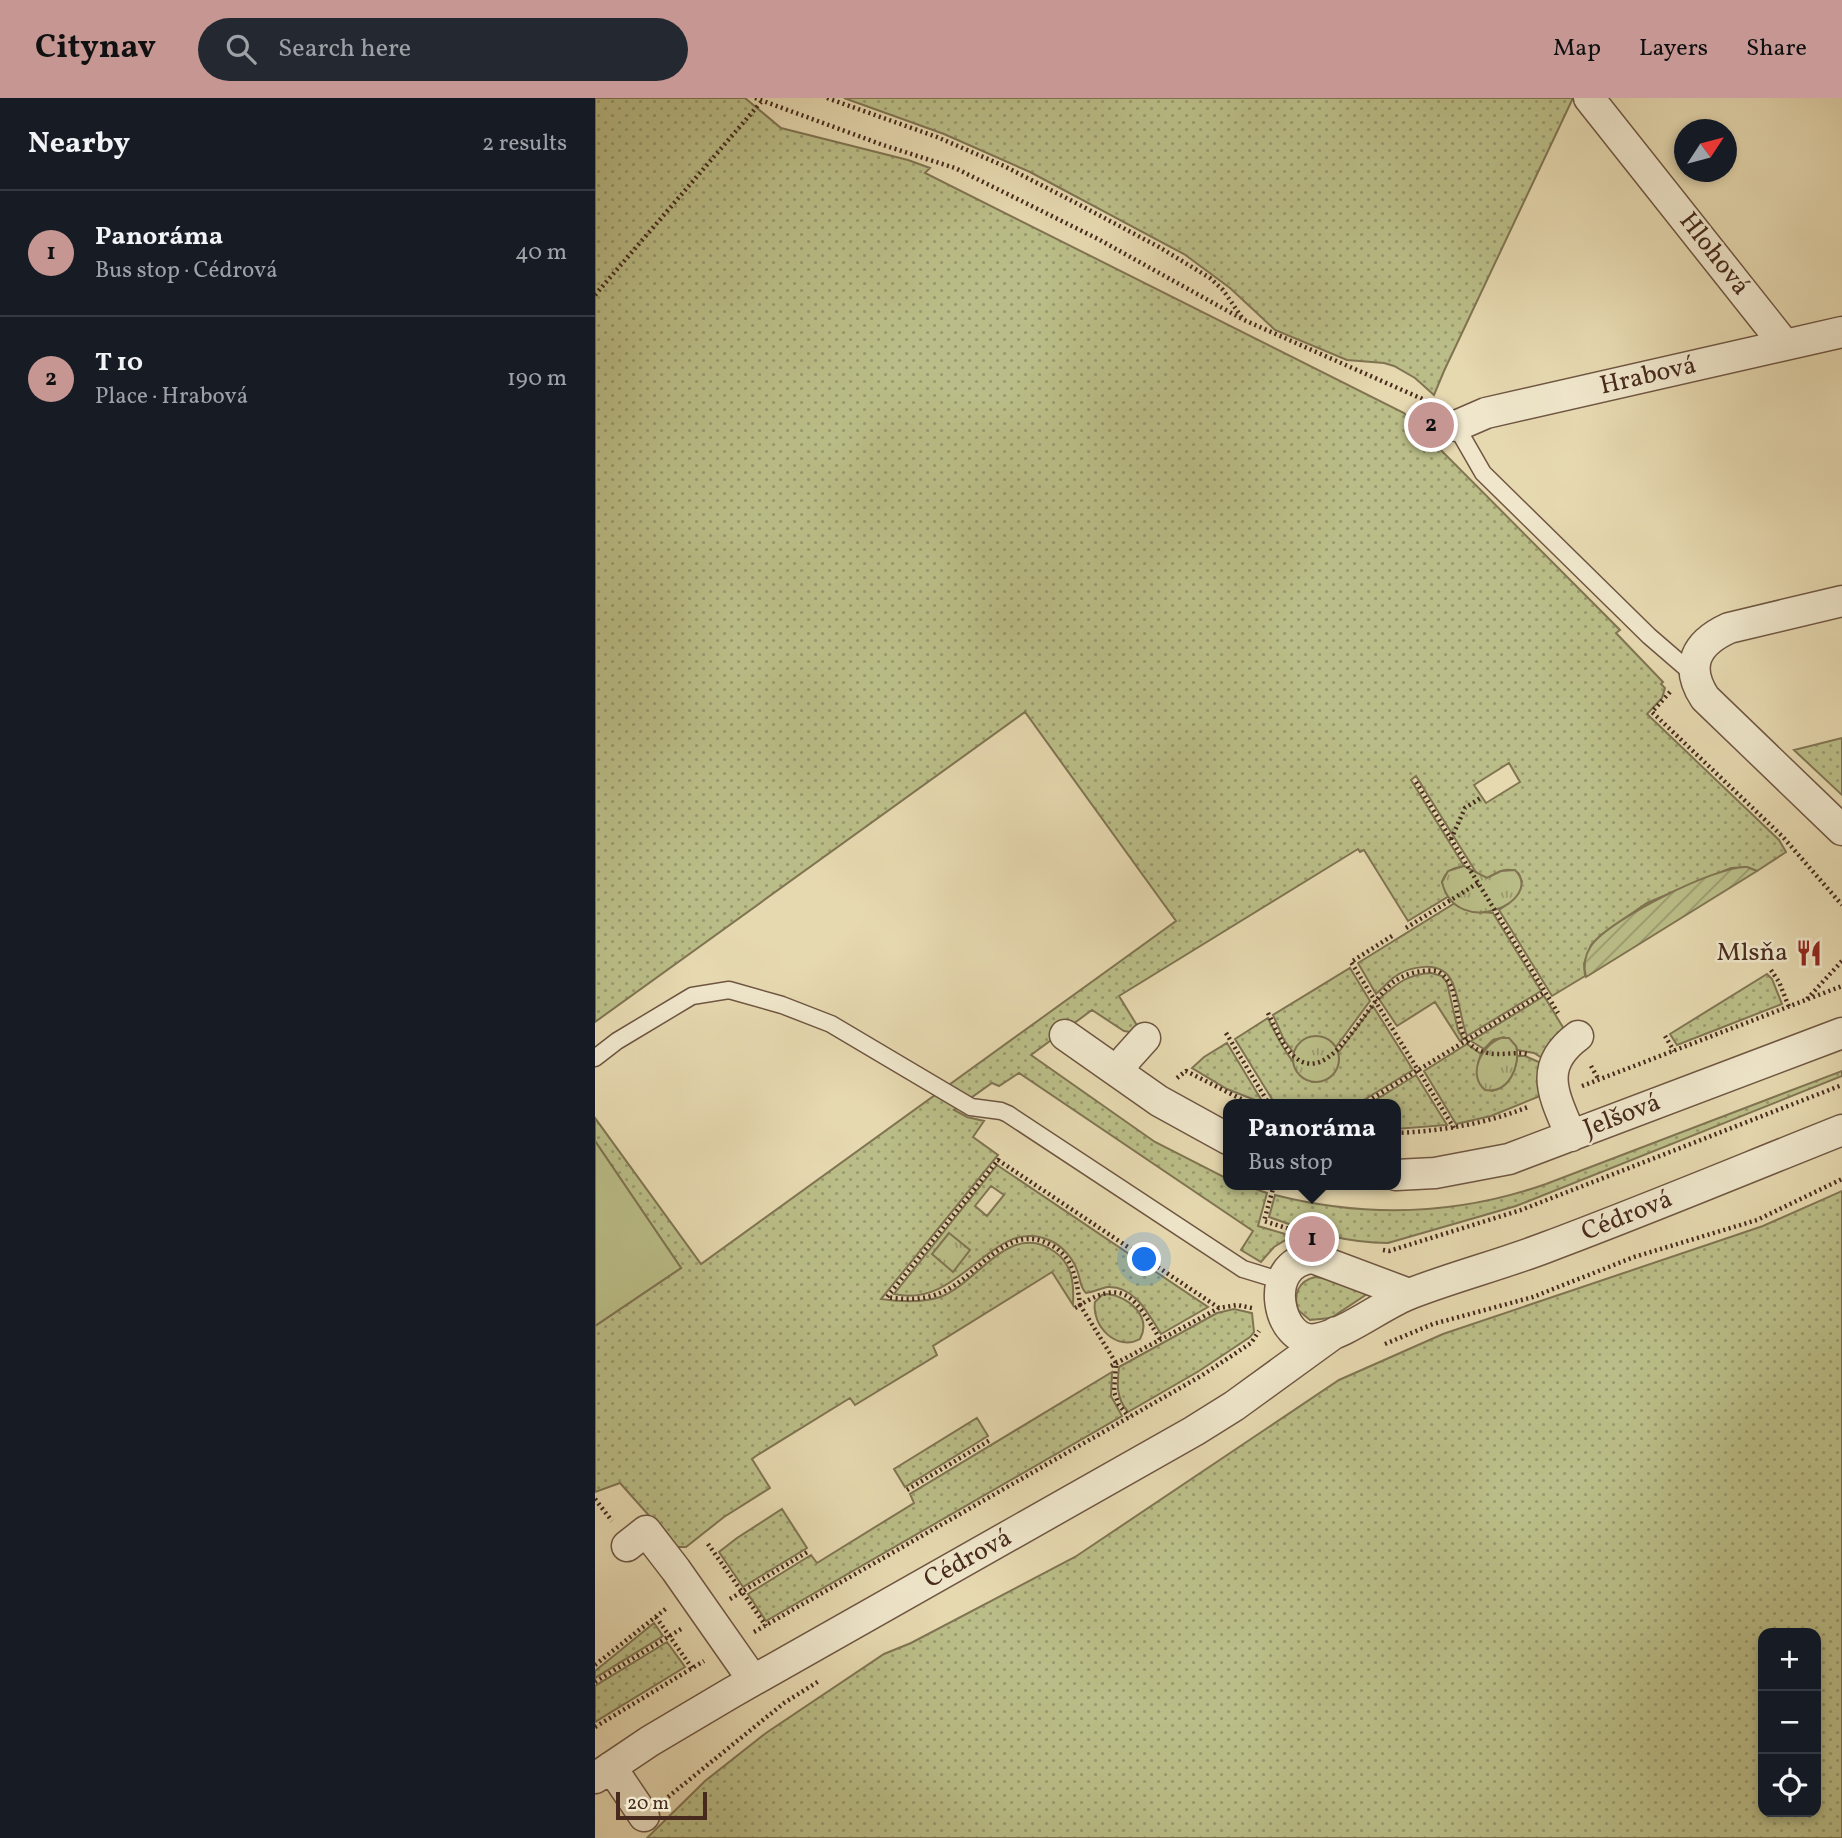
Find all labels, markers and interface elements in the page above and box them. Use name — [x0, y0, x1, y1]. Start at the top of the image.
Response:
search box — [198, 18, 688, 81]
text: Citynav — [35, 26, 156, 72]
icon: search — [222, 30, 260, 68]
text: Search here — [278, 31, 411, 67]
text: Map — [1553, 32, 1601, 66]
text: Layers — [1639, 32, 1708, 66]
text: Share — [1746, 32, 1807, 66]
north arrow — [1674, 119, 1737, 182]
text: Nearby — [28, 123, 130, 165]
text: 2 results — [482, 128, 567, 160]
street label: Hlohová — [1670, 205, 1758, 303]
text: Panoráma — [95, 219, 223, 255]
text: 1 — [46, 237, 56, 269]
text: 40 m — [515, 237, 567, 269]
text: Bus stop · Cédrová — [95, 255, 278, 287]
text: T 10 — [95, 345, 143, 381]
street label: Hrabová — [1596, 347, 1700, 405]
text: 2 — [45, 363, 57, 395]
text: 190 m — [507, 363, 567, 395]
text: Place · Hrabová — [95, 381, 248, 413]
pin: 2 — [1408, 399, 1454, 451]
place label: Mlsňa — [1716, 935, 1788, 971]
restaurant icon: Mlsňa — [1794, 938, 1824, 968]
street label: Jelšová — [1578, 1085, 1666, 1147]
popup — [1223, 1099, 1401, 1190]
text: Panoráma — [1248, 1111, 1376, 1147]
text: Bus stop — [1248, 1147, 1333, 1179]
street label: Cédrová — [1576, 1181, 1678, 1251]
pin: 1 — [1289, 1213, 1335, 1265]
your location — [1127, 1242, 1161, 1276]
street label: Cédrová — [918, 1520, 1018, 1598]
map controls — [1758, 1628, 1821, 1817]
button: + — [1758, 1628, 1821, 1691]
button: − — [1758, 1691, 1821, 1754]
button: locate — [1758, 1754, 1821, 1817]
scale bar — [616, 1789, 707, 1821]
text: 20 m — [627, 1791, 669, 1817]

